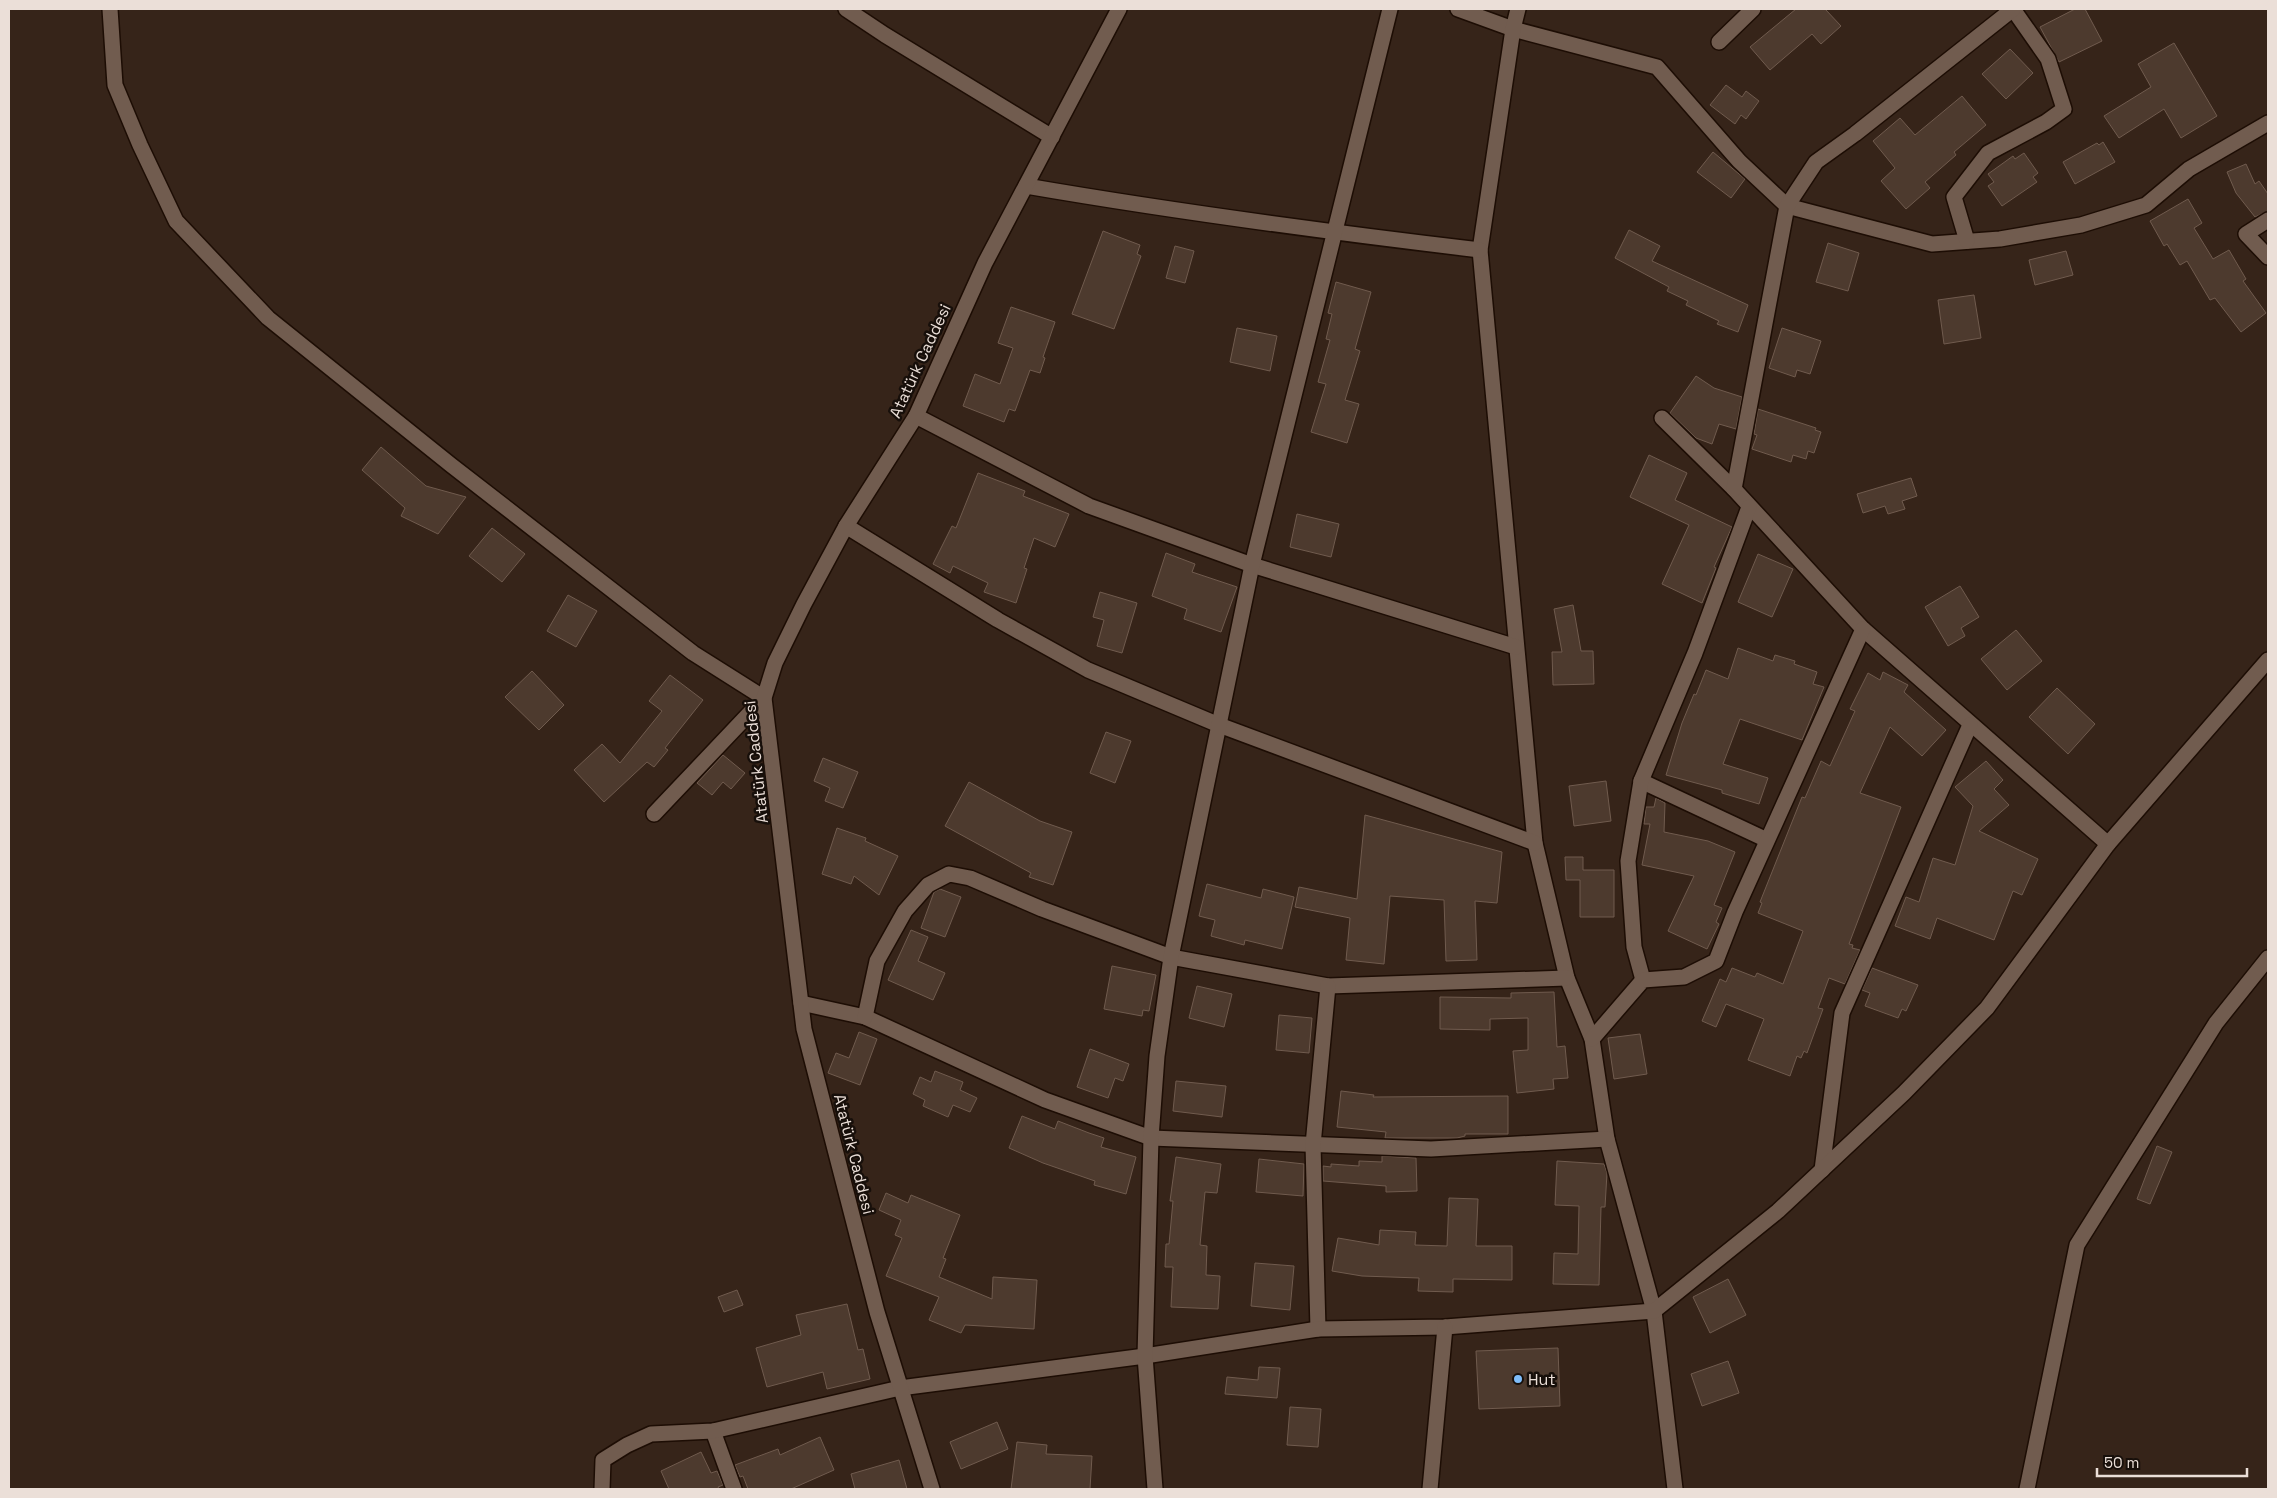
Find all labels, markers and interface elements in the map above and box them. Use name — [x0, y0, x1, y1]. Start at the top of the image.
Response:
street label: Atatürk Caddesi — [884, 301, 956, 421]
street label: Atatürk Caddesi — [739, 700, 773, 824]
street label: Atatürk Caddesi — [829, 1092, 879, 1216]
place label: Hut — [1528, 1369, 1556, 1390]
marker: Hut — [1512, 1373, 1524, 1385]
scale bar — [2097, 1446, 2247, 1478]
text: 50 m — [2104, 1453, 2139, 1472]

